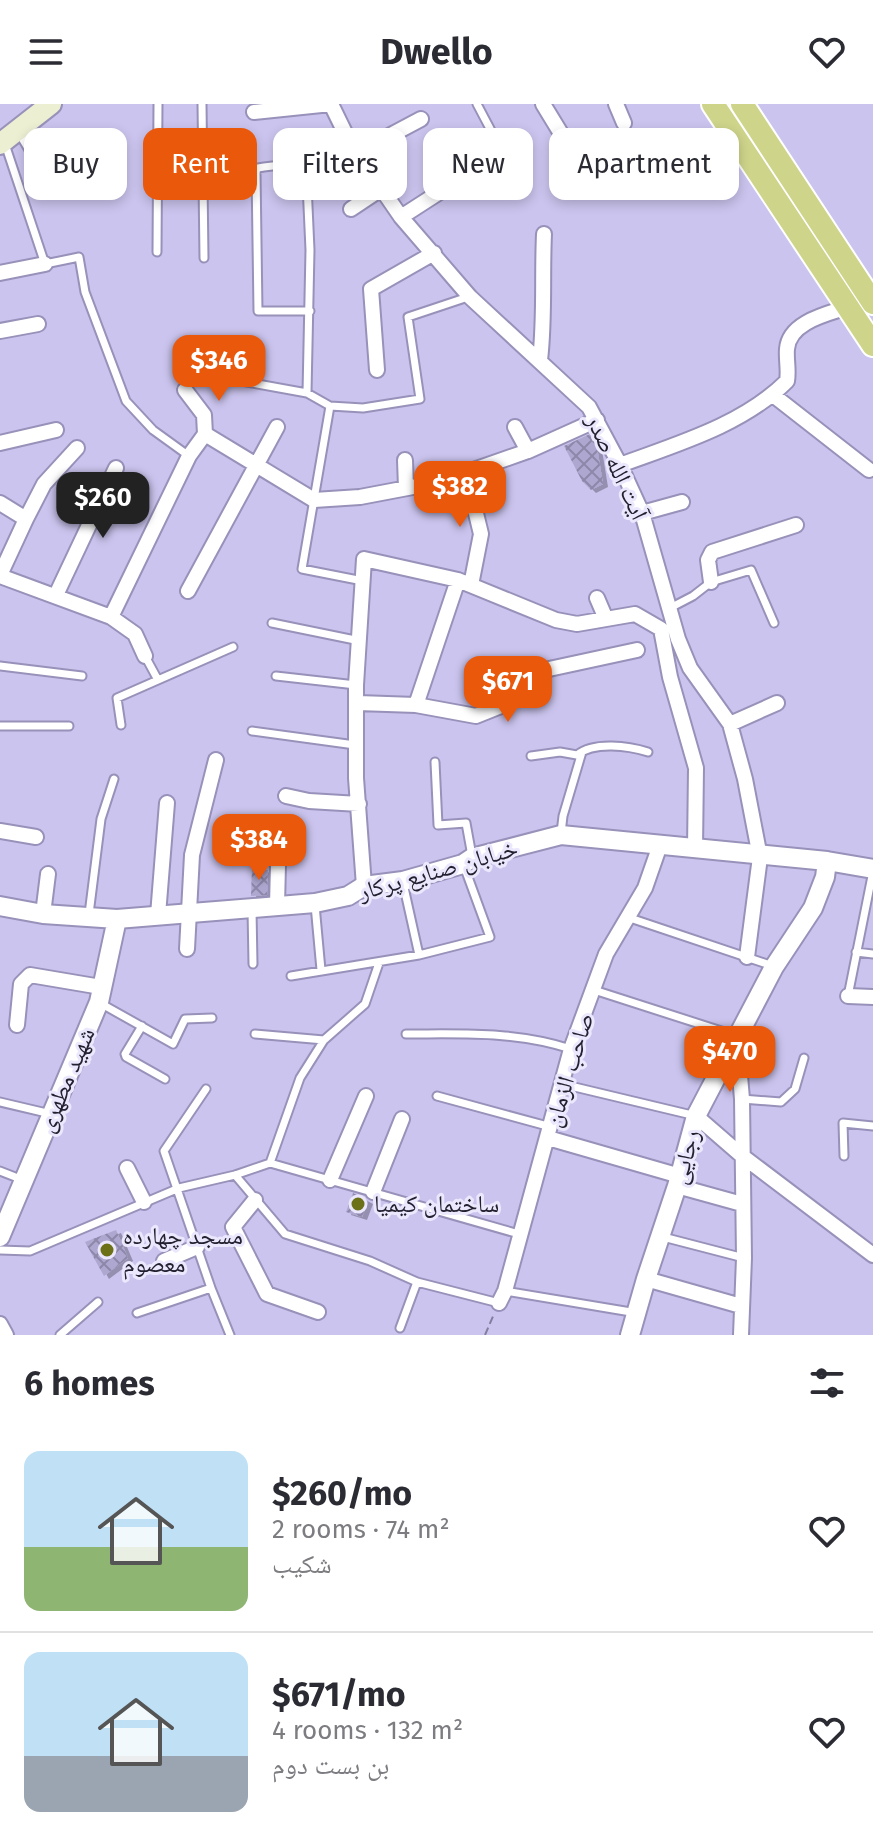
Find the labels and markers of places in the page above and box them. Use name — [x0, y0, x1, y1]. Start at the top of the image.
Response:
pin: $346 — [172, 335, 266, 403]
pin: $382 — [413, 461, 507, 529]
pin: $260 — [56, 472, 150, 540]
pin: $671 — [461, 656, 555, 724]
pin: $384 — [212, 814, 306, 882]
pin: $470 — [683, 1026, 777, 1094]
place label: ساختمان کیمیا — [374, 1190, 499, 1218]
marker: ساختمان کیمیا — [349, 1195, 367, 1213]
place label: مسجد چهارده معصوم — [123, 1222, 243, 1280]
marker: مسجد چهارده معصوم — [98, 1241, 116, 1259]

